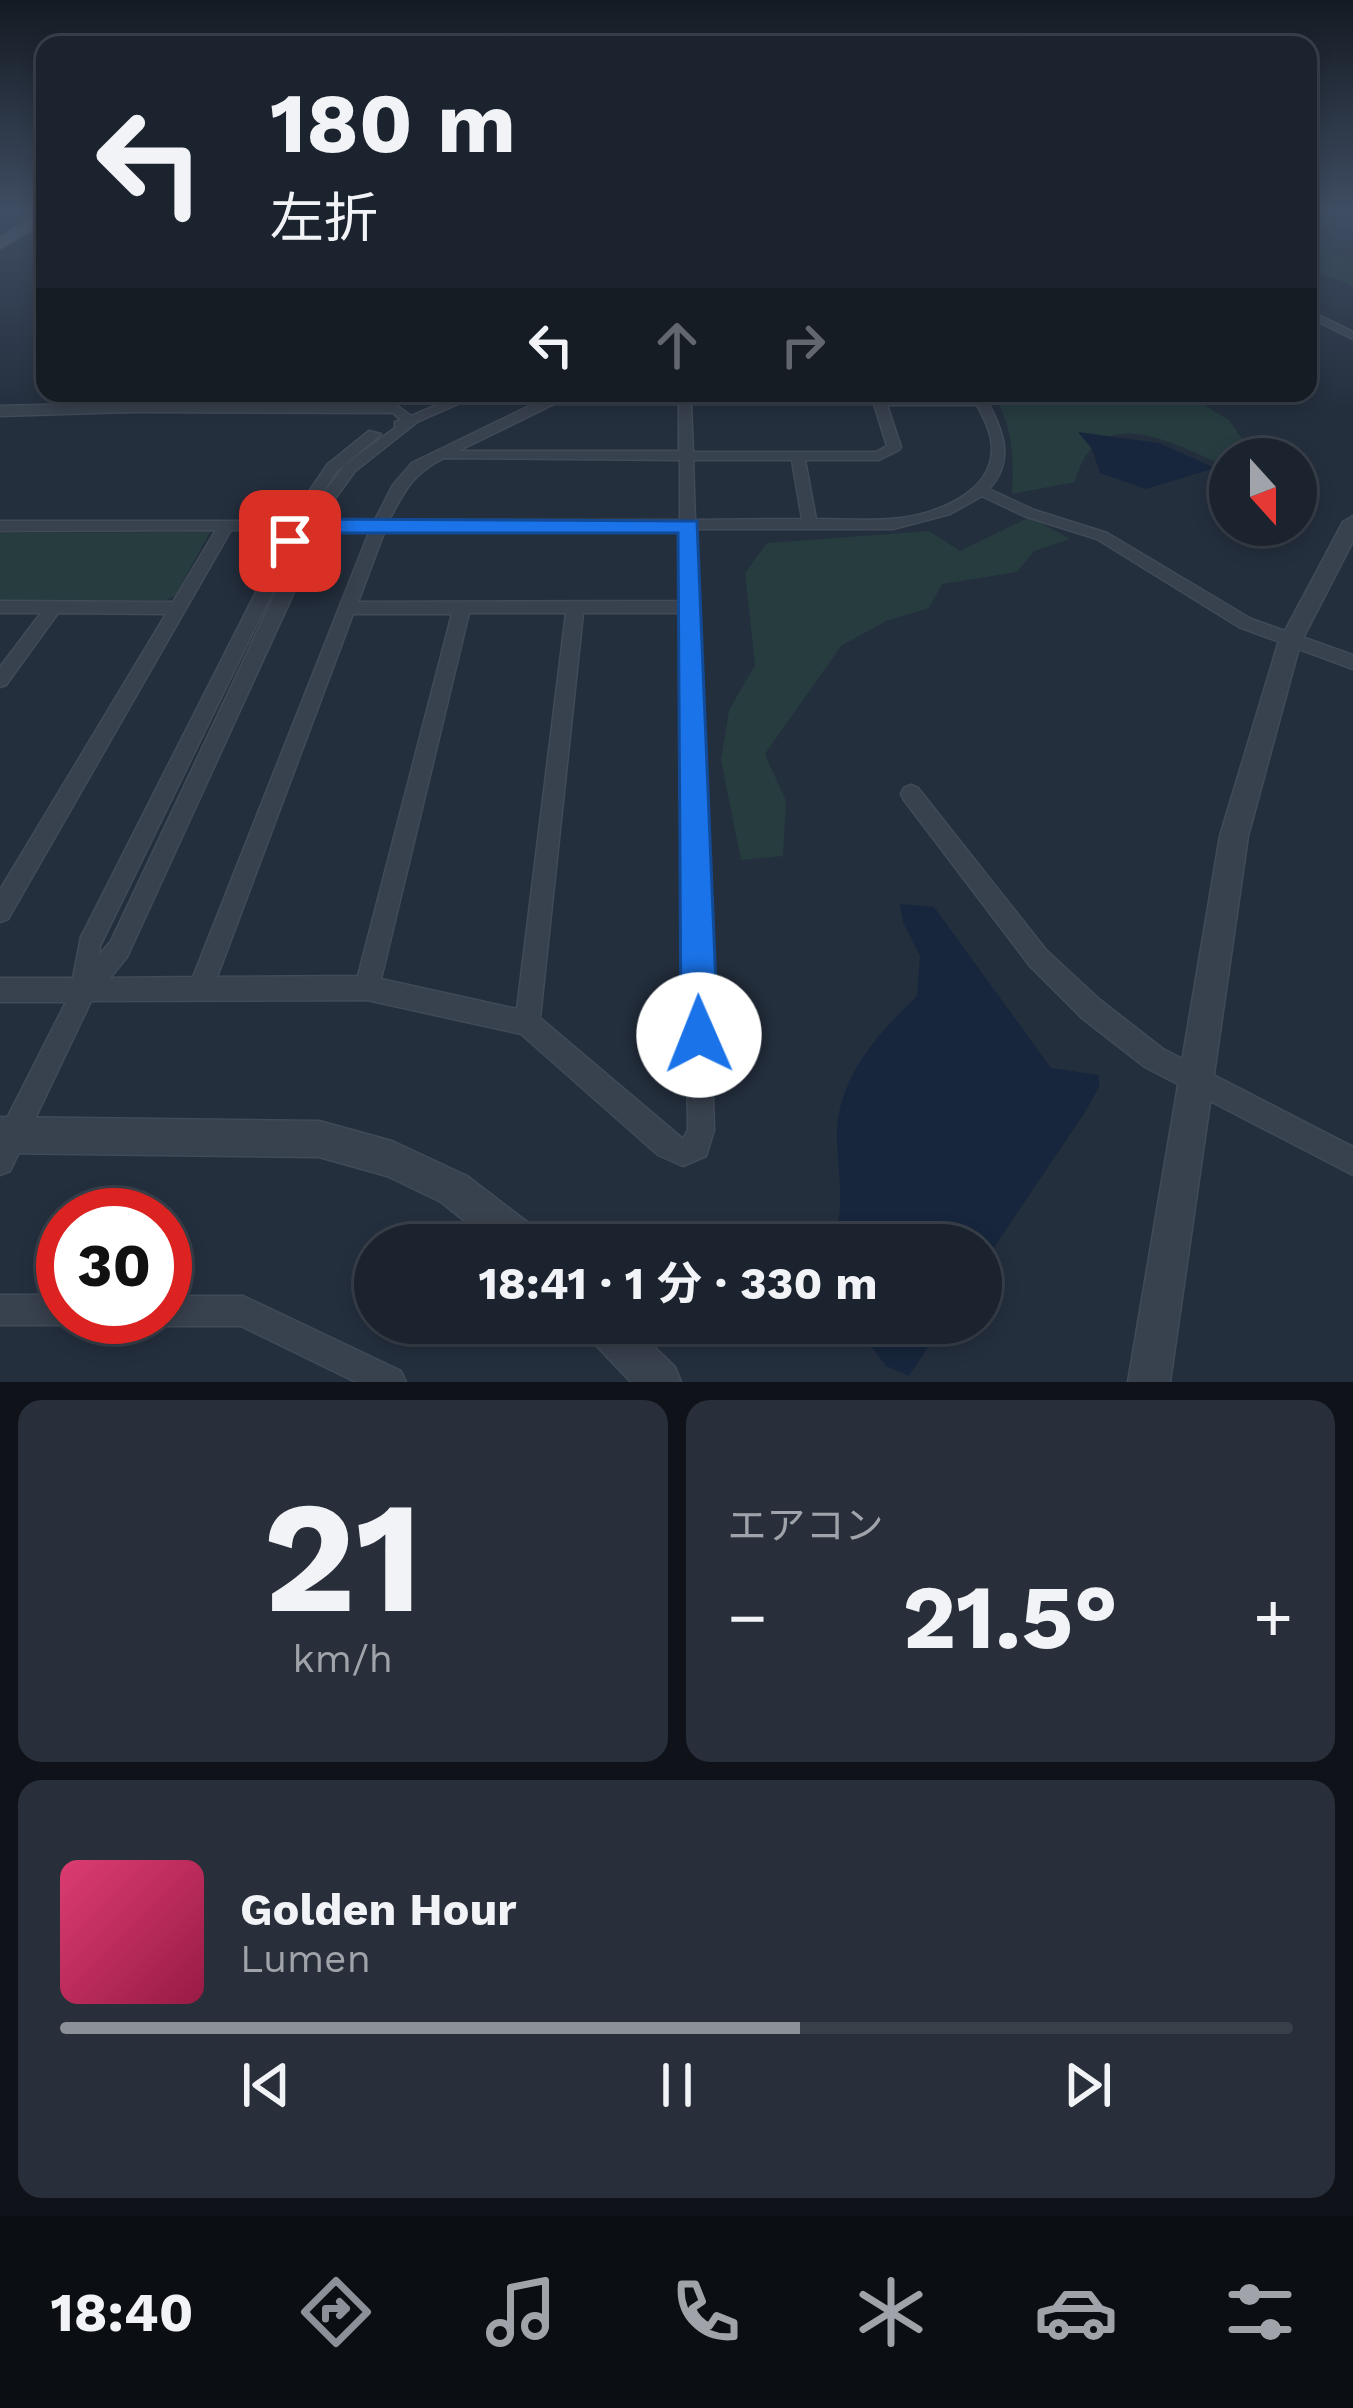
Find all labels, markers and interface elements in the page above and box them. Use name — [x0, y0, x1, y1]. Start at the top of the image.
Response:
text: 180 m — [270, 74, 516, 172]
icon: left — [72, 84, 228, 240]
text: 左折 — [270, 187, 378, 250]
icon: left — [518, 312, 584, 378]
icon: ahead — [644, 312, 710, 378]
icon: right — [770, 312, 836, 378]
north arrow — [1209, 438, 1317, 546]
map controls — [1209, 438, 1317, 546]
pin — [239, 490, 341, 592]
icon: arrive — [257, 508, 323, 574]
position arrow — [636, 972, 762, 1098]
speed limit sign: 30 — [36, 1188, 192, 1344]
text: 18:41 · 1 分 · 330 m — [478, 1257, 878, 1310]
text: 21 — [263, 1466, 423, 1649]
text: エアコン — [728, 1503, 884, 1548]
text: 21.5° — [902, 1564, 1118, 1670]
text: − — [728, 1579, 767, 1656]
text: + — [1253, 1579, 1293, 1656]
text: km/h — [293, 1636, 393, 1681]
text: Golden Hour — [240, 1883, 517, 1936]
text: Lumen — [240, 1936, 371, 1981]
icon: previous — [233, 2052, 299, 2118]
icon: pause — [644, 2052, 710, 2118]
icon: next — [1055, 2052, 1121, 2118]
icon: directions — [294, 2270, 378, 2354]
icon: music — [479, 2270, 563, 2354]
icon: phone — [664, 2270, 748, 2354]
icon: climate — [849, 2270, 933, 2354]
icon: car — [1034, 2270, 1118, 2354]
icon: filters — [1218, 2270, 1302, 2354]
text: 18:40 — [50, 2281, 194, 2344]

